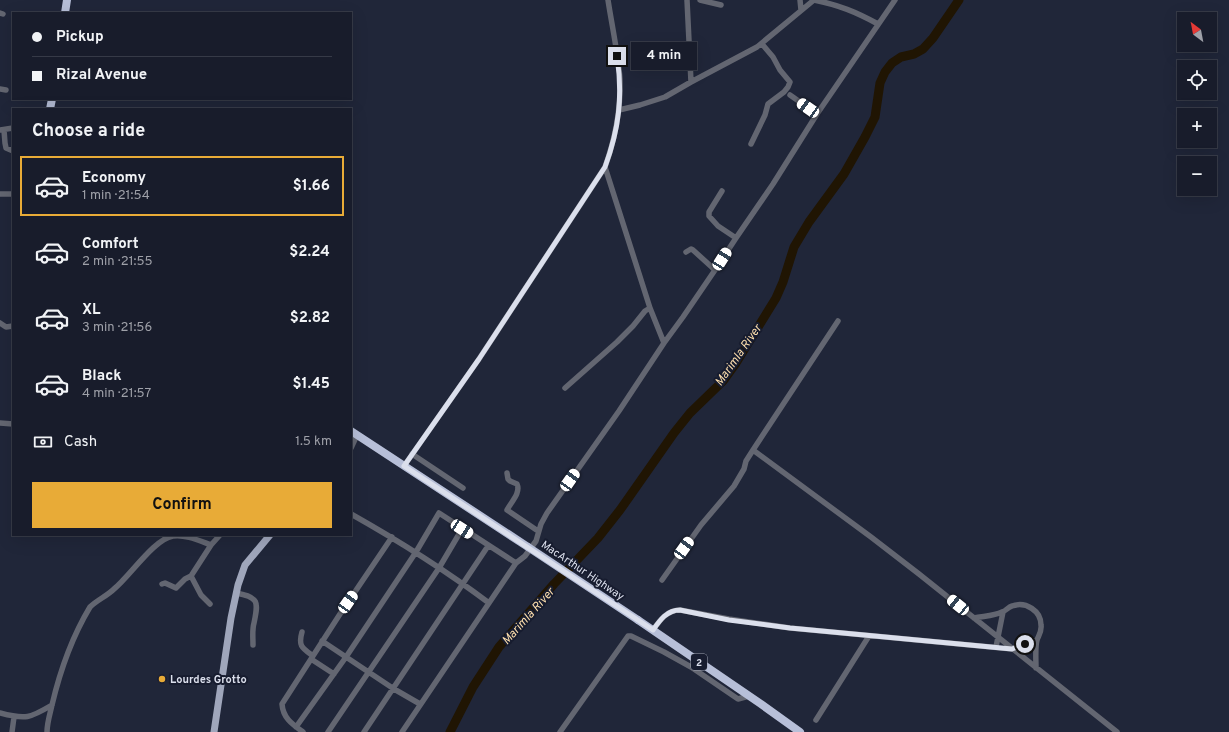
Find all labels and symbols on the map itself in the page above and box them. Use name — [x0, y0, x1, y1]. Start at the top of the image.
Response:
north arrow — [1177, 12, 1217, 52]
callout: 4 min — [631, 42, 697, 70]
route end — [608, 47, 626, 65]
car — [795, 96, 821, 120]
car — [711, 246, 733, 272]
water label: Marimla River — [712, 320, 767, 389]
car — [558, 467, 582, 493]
car — [449, 517, 475, 541]
car — [672, 535, 696, 561]
street label: MacArthur Highway — [538, 538, 627, 604]
water label: Marimla River — [499, 584, 560, 649]
car — [336, 589, 360, 615]
car — [945, 593, 971, 617]
route start — [1016, 635, 1034, 653]
road number: 2 — [691, 654, 707, 670]
place label: Lourdes Grotto — [170, 673, 247, 687]
marker: Lourdes Grotto — [157, 674, 167, 684]

